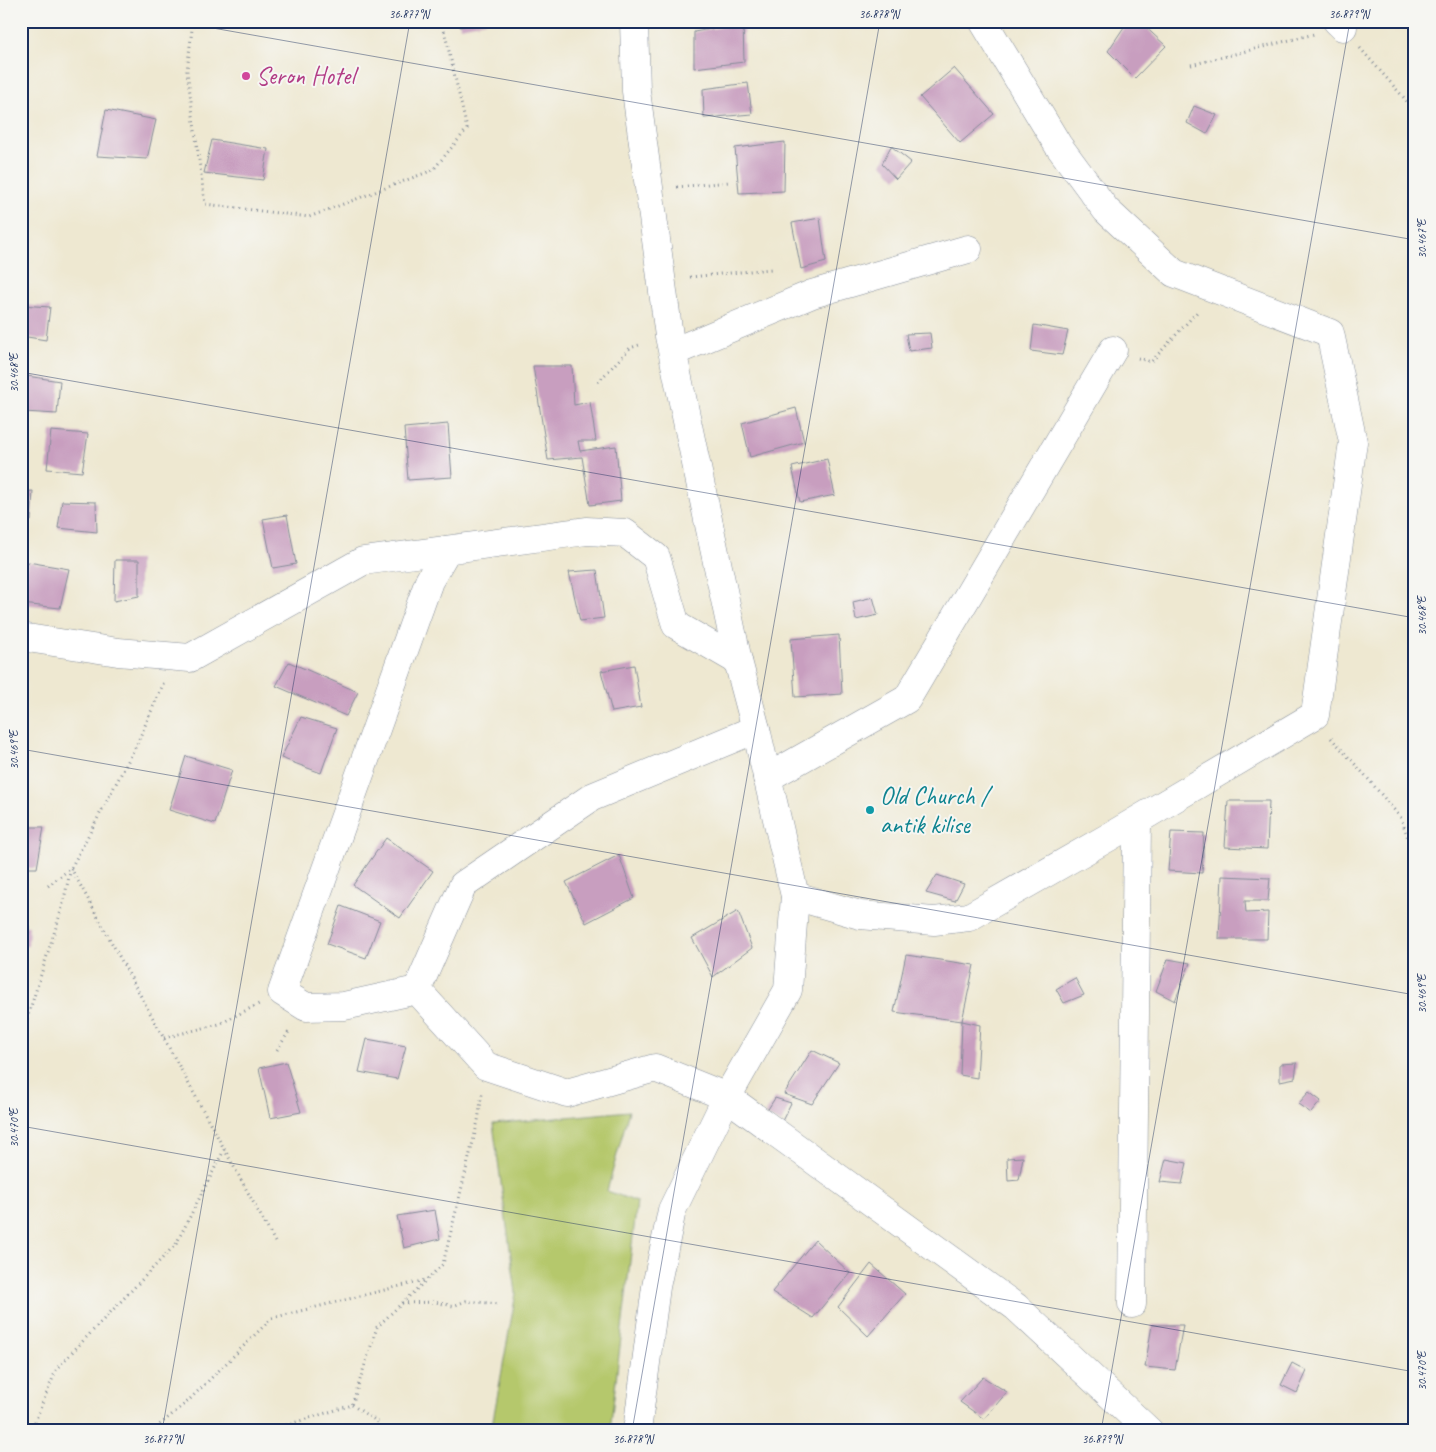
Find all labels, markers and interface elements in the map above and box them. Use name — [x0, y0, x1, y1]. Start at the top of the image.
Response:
text: 36.877°N — [389, 6, 431, 22]
text: 36.878°N — [859, 6, 901, 22]
text: 36.879°N — [1329, 6, 1371, 22]
place label: Seron Hotel — [256, 60, 359, 92]
marker: Seron Hotel — [240, 70, 252, 82]
text: 30.467°E — [1414, 218, 1430, 259]
text: 30.468°E — [6, 352, 22, 393]
text: 30.468°E — [1414, 595, 1430, 636]
text: 30.469°E — [6, 729, 22, 770]
place label: Old Church / antik kilise — [880, 780, 994, 841]
marker: Old Church / antik kilise — [864, 804, 876, 816]
text: 30.469°E — [1414, 973, 1430, 1014]
text: 30.470°E — [6, 1107, 22, 1148]
text: 30.470°E — [1414, 1350, 1430, 1391]
text: 36.877°N — [143, 1431, 185, 1447]
text: 36.878°N — [613, 1431, 655, 1447]
text: 36.879°N — [1082, 1431, 1124, 1447]

